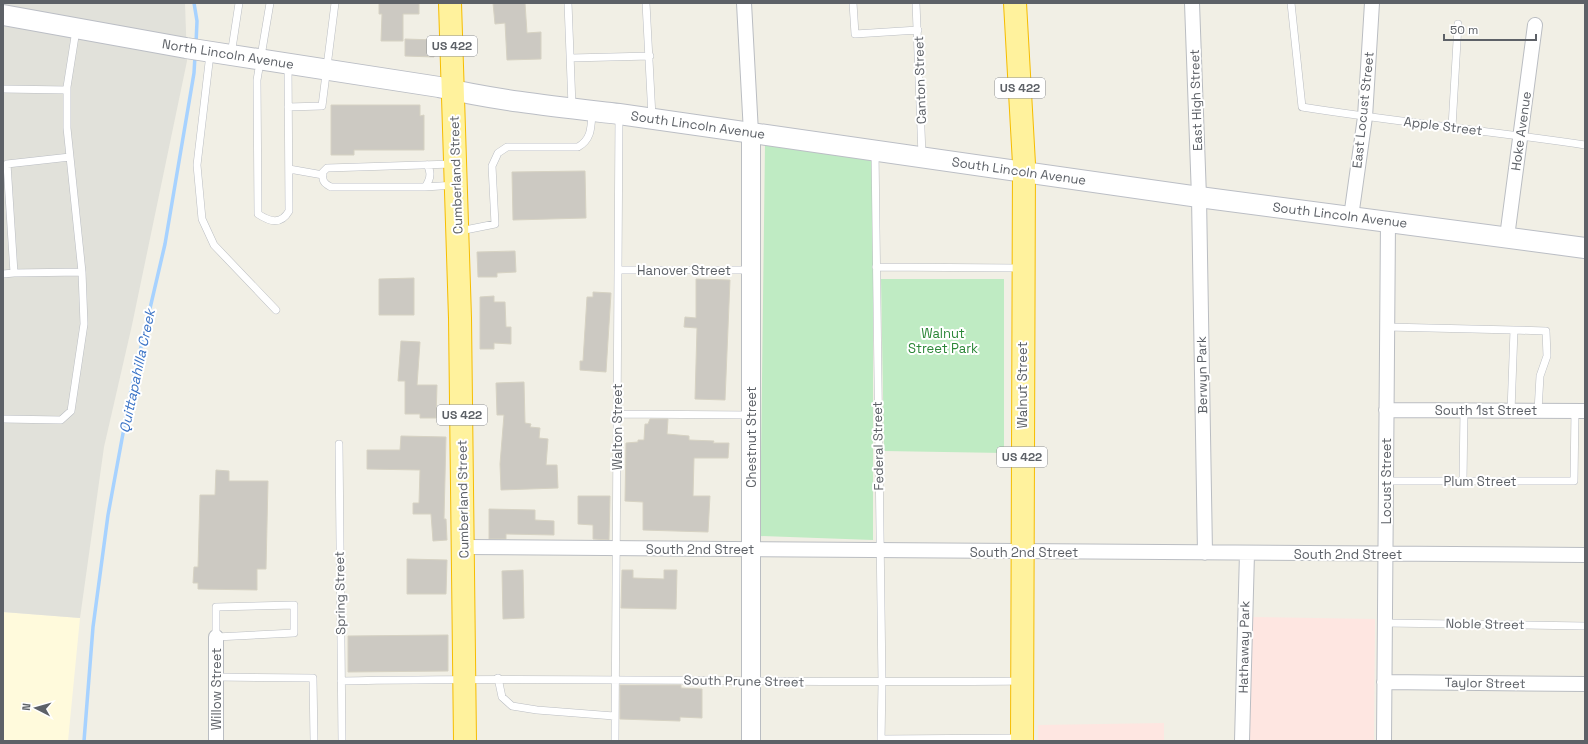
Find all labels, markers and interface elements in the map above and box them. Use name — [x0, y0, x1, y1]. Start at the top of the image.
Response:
scale bar — [1444, 16, 1536, 42]
text: 50 m — [1450, 22, 1478, 38]
street label: North Lincoln Avenue — [161, 35, 295, 73]
road number: US 422 — [427, 36, 477, 56]
street label: Canton Street — [910, 36, 930, 124]
street label: East High Street — [1186, 49, 1206, 151]
street label: East Locust Street — [1348, 51, 1378, 169]
road number: US 422 — [995, 78, 1045, 98]
street label: Hoke Avenue — [1507, 90, 1535, 172]
street label: South Lincoln Avenue — [630, 107, 766, 143]
street label: Apple Street — [1403, 113, 1483, 139]
street label: Cumberland Street — [445, 115, 467, 235]
street label: South Lincoln Avenue — [951, 153, 1087, 189]
street label: South Lincoln Avenue — [1272, 198, 1408, 232]
street label: Hanover Street — [637, 262, 731, 279]
water label: Quittapahilla Creek — [115, 306, 159, 435]
park label: Walnut Street Park — [908, 325, 978, 357]
street label: Berwyn Park — [1193, 336, 1211, 414]
street label: Walnut Street — [1014, 342, 1031, 428]
street label: Walton Street — [609, 384, 626, 470]
street label: Chestnut Street — [743, 386, 760, 488]
street label: Federal Street — [869, 401, 887, 491]
street label: South 1st Street — [1435, 402, 1537, 419]
road number: US 422 — [437, 405, 487, 425]
street label: Locust Street — [1378, 438, 1395, 524]
street label: Cumberland Street — [453, 440, 473, 558]
road number: US 422 — [997, 447, 1047, 467]
street label: Plum Street — [1443, 473, 1517, 490]
street label: South 2nd Street — [646, 541, 754, 558]
street label: South 2nd Street — [970, 544, 1078, 561]
street label: South 2nd Street — [1294, 546, 1402, 563]
street label: Spring Street — [331, 551, 349, 635]
street label: Hathaway Park — [1235, 600, 1253, 694]
street label: Noble Street — [1445, 615, 1525, 633]
street label: Willow Street — [208, 648, 225, 730]
street label: South Prune Street — [684, 671, 804, 691]
street label: Taylor Street — [1444, 674, 1526, 692]
north arrow — [16, 688, 56, 728]
text: N — [19, 703, 33, 711]

